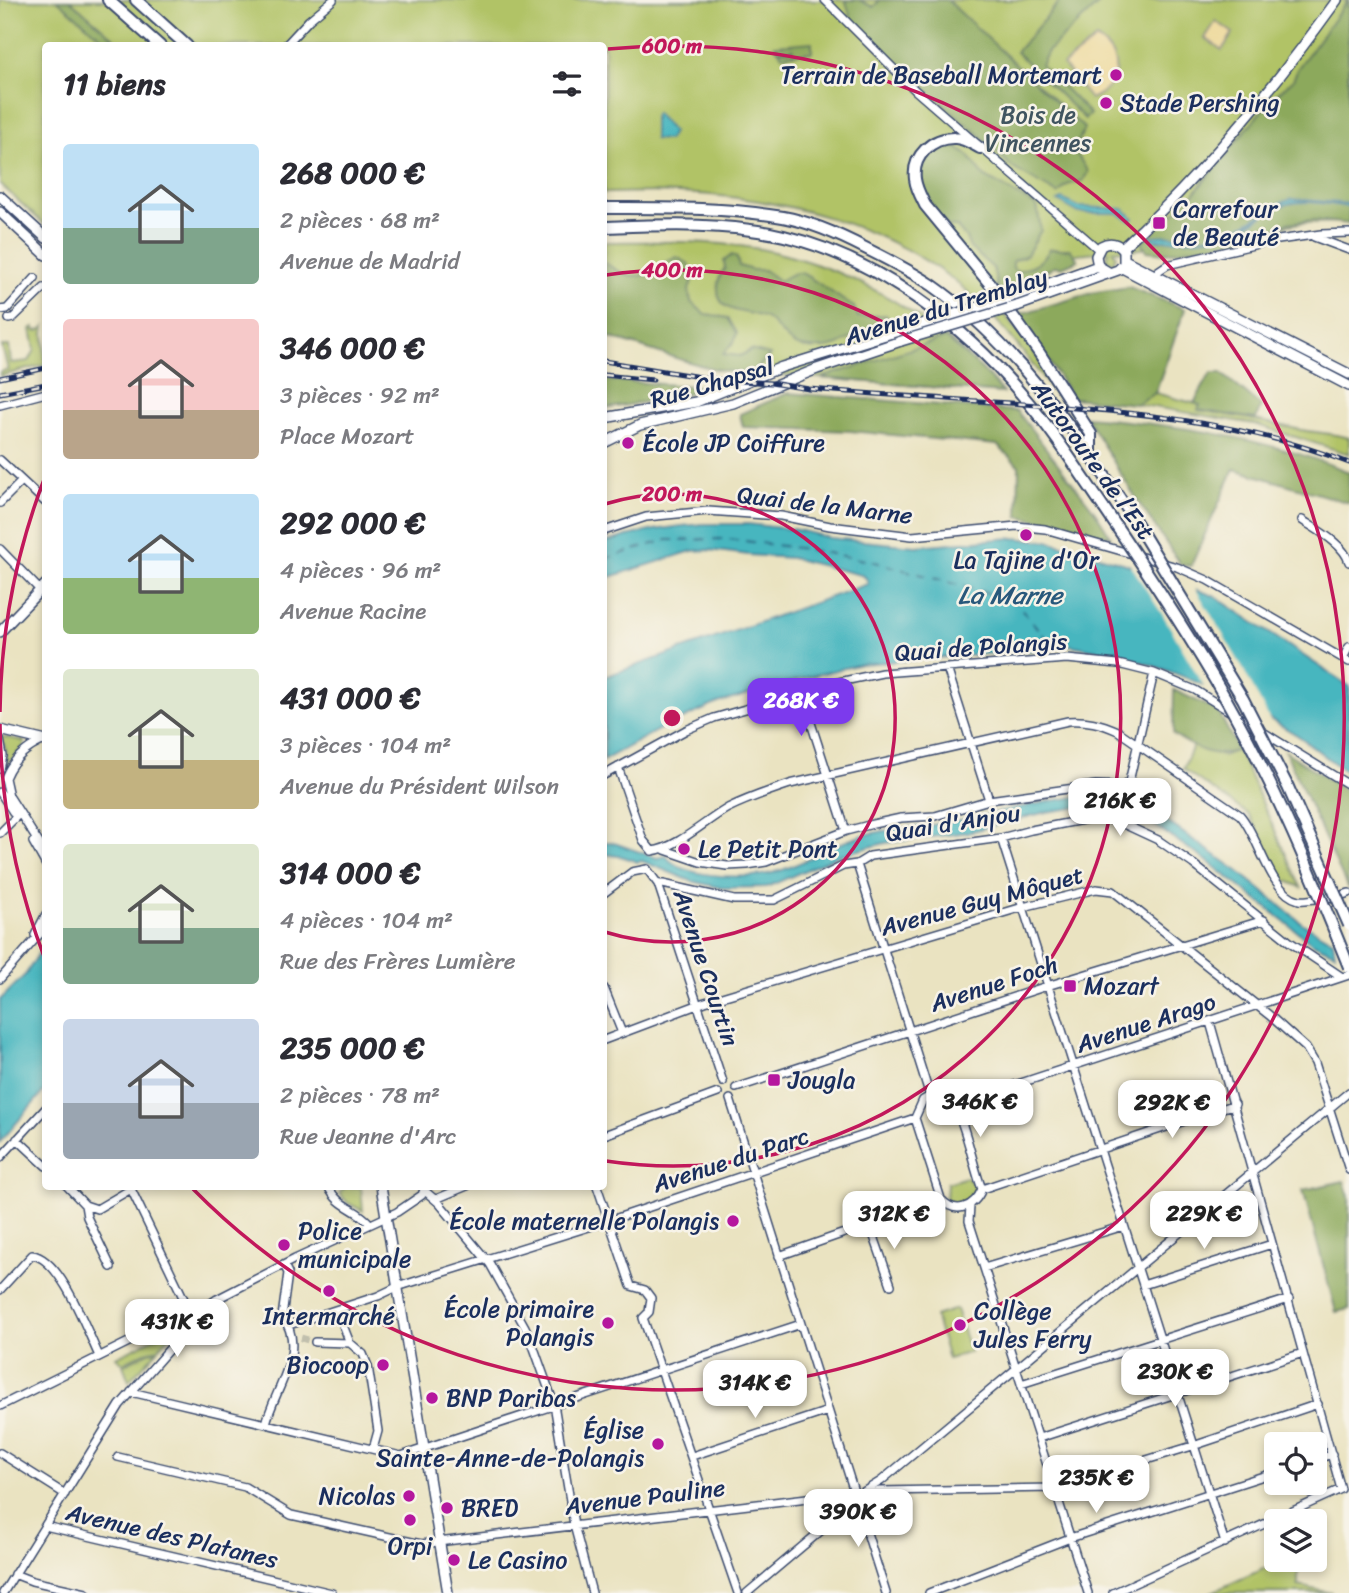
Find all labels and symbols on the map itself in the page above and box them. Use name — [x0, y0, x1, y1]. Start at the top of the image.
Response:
text: 600 m — [641, 27, 703, 65]
place label: Terrain de Baseball Mortemart — [781, 54, 1102, 96]
marker: Terrain de Baseball Mortemart — [1108, 67, 1124, 83]
place label: Stade Pershing — [1120, 82, 1280, 124]
park label: Bois de Vincennes — [985, 94, 1091, 164]
marker: Stade Pershing — [1098, 95, 1114, 111]
place label: Carrefour de Beauté — [1173, 188, 1279, 258]
marker: Carrefour de Beauté — [1151, 215, 1167, 231]
text: 400 m — [640, 251, 703, 289]
street label: Avenue du Tremblay — [838, 256, 1053, 358]
street label: Rue Chapsal — [645, 345, 780, 421]
street label: Autoroute de l’Est — [1020, 370, 1166, 549]
place label: École JP Coiffure — [642, 422, 825, 464]
marker: École JP Coiffure — [620, 435, 636, 451]
street label: Quai de la Marne — [735, 473, 915, 537]
text: 200 m — [641, 475, 703, 513]
marker: La Tajine d'Or — [1018, 527, 1034, 543]
place label: La Tajine d'Or — [954, 539, 1101, 581]
water label: La Marne — [958, 572, 1065, 618]
street label: Quai de Polangis — [893, 620, 1069, 674]
pin: 268K € — [744, 678, 858, 738]
centre of rings — [660, 706, 684, 730]
pin: 216K € — [1063, 778, 1177, 838]
street label: Quai d'Anjou — [883, 792, 1023, 854]
place label: Le Petit Pont — [698, 828, 837, 870]
marker: Le Petit Pont — [676, 841, 692, 857]
street label: Avenue Guy Môquet — [875, 854, 1088, 949]
street label: Avenue Courtin — [661, 883, 751, 1052]
street label: Avenue Foch — [923, 944, 1064, 1025]
place label: Mozart — [1084, 965, 1160, 1007]
marker: Mozart — [1062, 978, 1078, 994]
street label: Avenue Arago — [1070, 981, 1221, 1066]
place label: Jougla — [787, 1059, 855, 1101]
marker: Jougla — [766, 1072, 782, 1088]
pin: 346K € — [923, 1080, 1037, 1139]
pin: 292K € — [1115, 1080, 1229, 1140]
street label: Avenue du Parc — [646, 1115, 815, 1205]
pin: 312K € — [837, 1192, 951, 1251]
pin: 229K € — [1147, 1192, 1261, 1251]
place label: École maternelle Polangis — [449, 1200, 719, 1242]
place label: Police municipale — [298, 1210, 411, 1280]
marker: École maternelle Polangis — [725, 1213, 741, 1229]
marker: Police municipale — [276, 1237, 292, 1253]
marker: Intermarché — [321, 1283, 337, 1299]
place label: École primaire Polangis — [443, 1288, 595, 1358]
place label: Collège Jules Ferry — [973, 1290, 1092, 1360]
place label: Intermarché — [262, 1295, 395, 1337]
pin: 431K € — [120, 1300, 234, 1359]
marker: École primaire Polangis — [600, 1315, 616, 1331]
marker: Collège Jules Ferry — [952, 1317, 968, 1333]
place label: Biocoop — [286, 1344, 369, 1386]
pin: 230K € — [1118, 1350, 1232, 1409]
marker: Biocoop — [375, 1357, 391, 1373]
pin: 314K € — [698, 1360, 812, 1420]
place label: BNP Paribas — [446, 1377, 576, 1419]
marker: BNP Paribas — [424, 1390, 440, 1406]
place label: Église Sainte-Anne-de-Polangis — [376, 1409, 644, 1479]
marker: Église Sainte-Anne-de-Polangis — [650, 1436, 666, 1452]
pin: 235K € — [1039, 1456, 1153, 1515]
street label: Avenue Pauline — [562, 1466, 727, 1528]
place label: Nicolas — [319, 1475, 395, 1517]
place label: BRED — [461, 1487, 518, 1529]
marker: Nicolas — [401, 1488, 417, 1504]
pin: 390K € — [801, 1490, 915, 1549]
street label: Avenue des Platanes — [61, 1491, 282, 1581]
marker: BRED — [439, 1500, 455, 1516]
marker: Orpi — [402, 1512, 418, 1528]
place label: Orpi — [388, 1525, 434, 1567]
place label: Le Casino — [468, 1539, 567, 1581]
marker: Le Casino — [446, 1552, 462, 1568]

